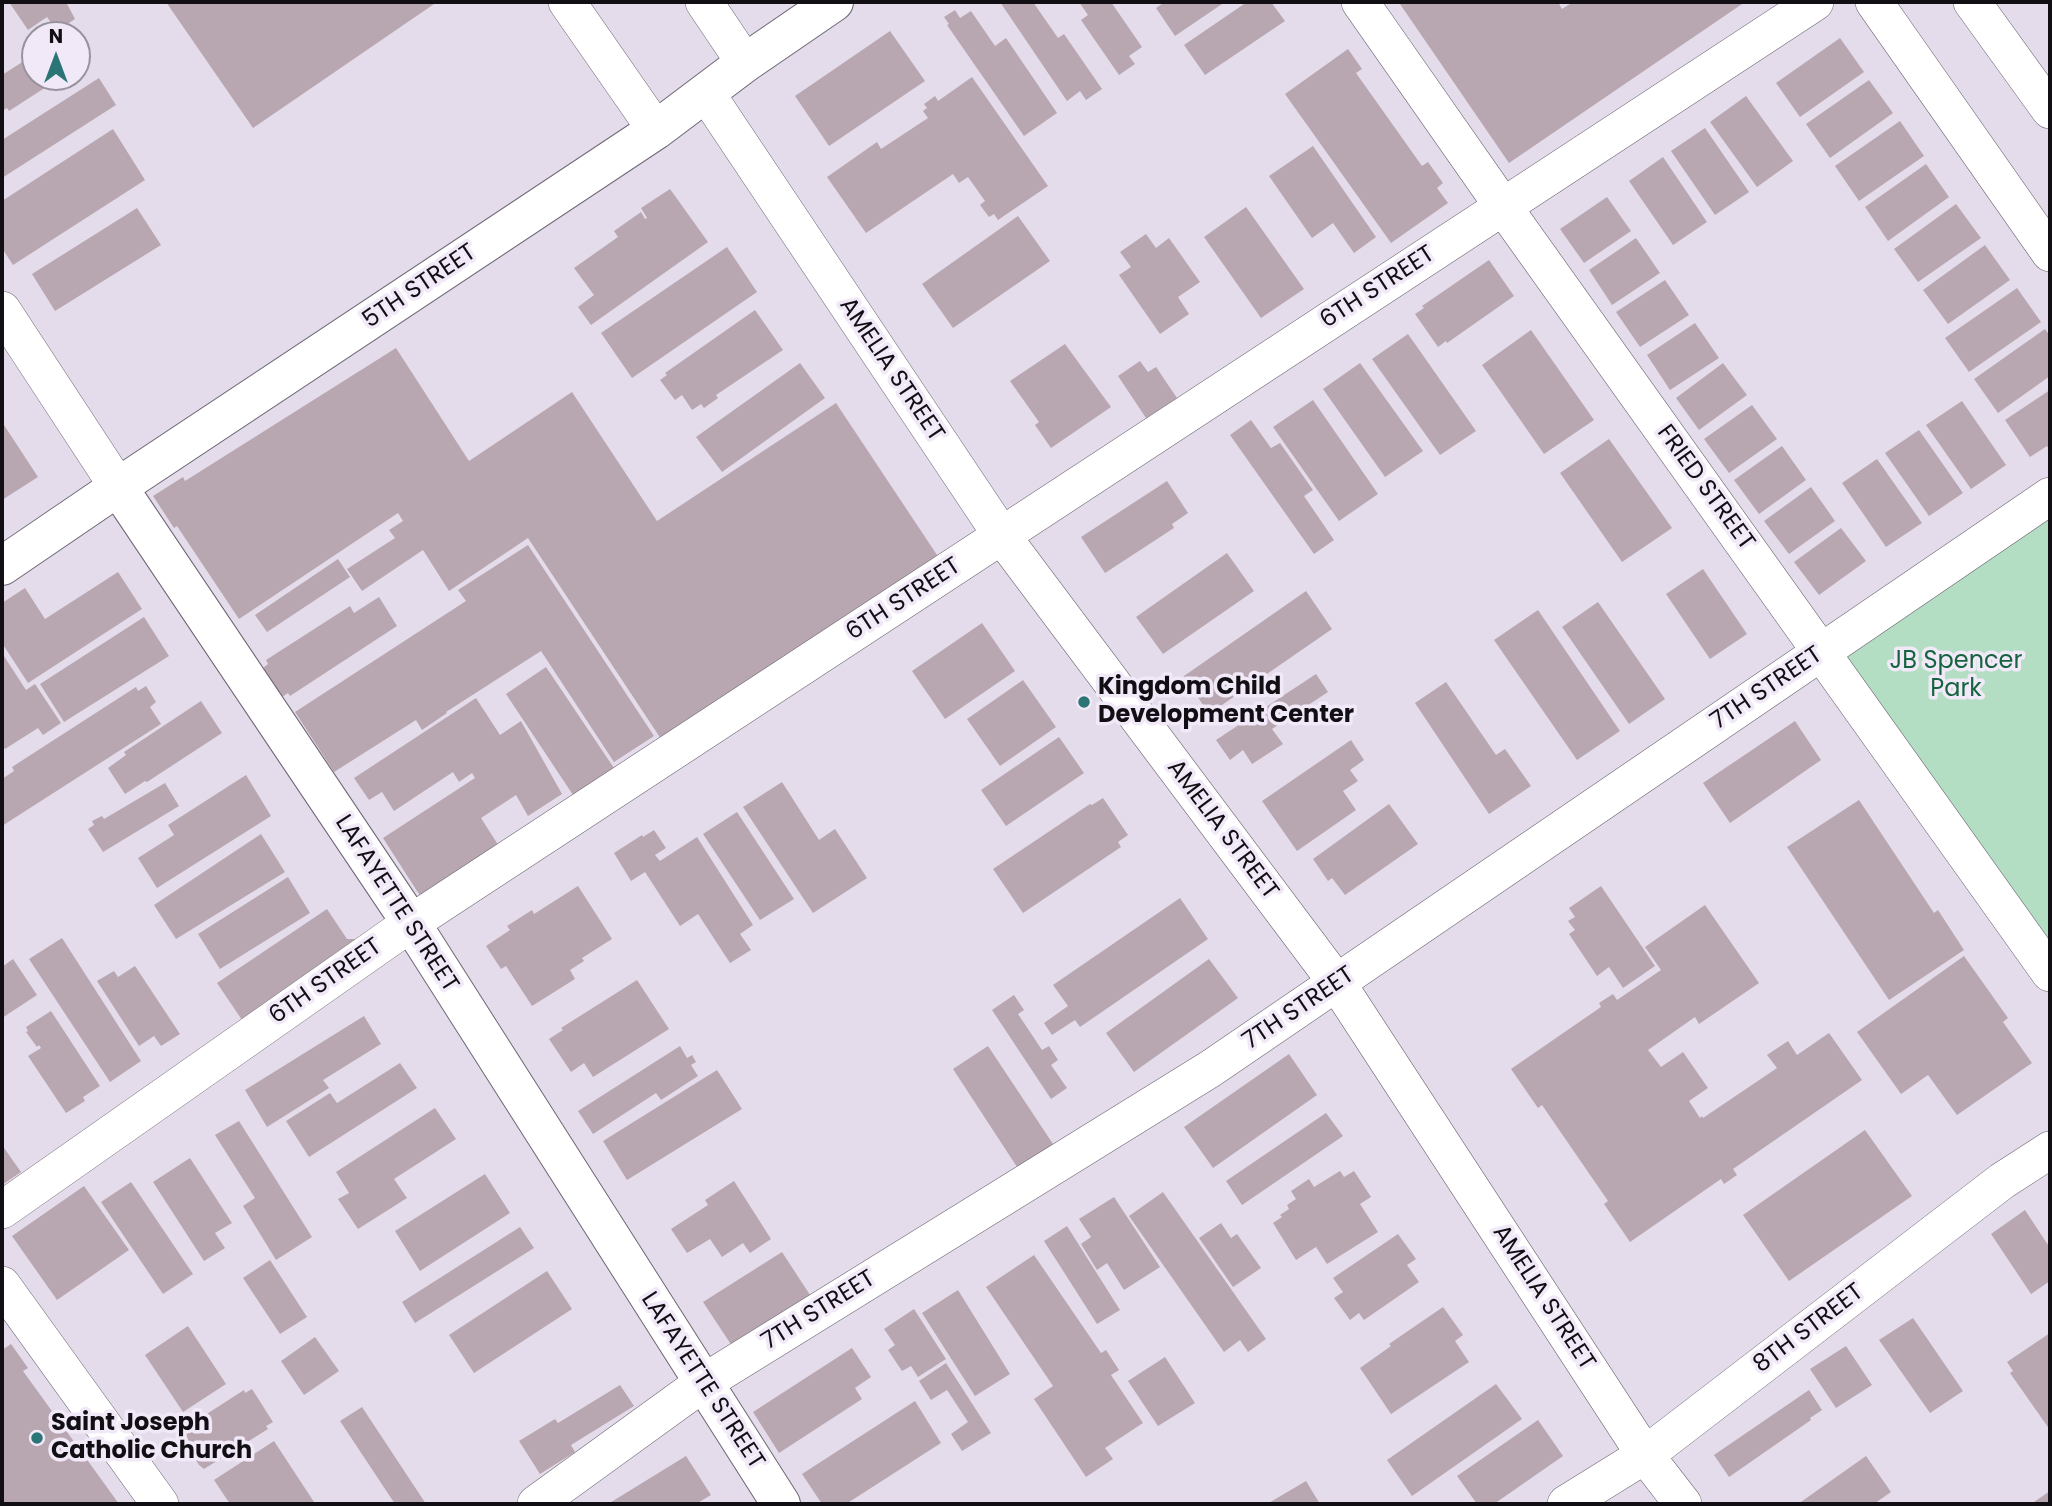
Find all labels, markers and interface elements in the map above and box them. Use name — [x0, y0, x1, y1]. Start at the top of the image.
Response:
north arrow — [21, 21, 91, 91]
text: N — [49, 23, 63, 50]
street label: 5TH STREET — [358, 239, 482, 335]
street label: 6TH STREET — [1315, 240, 1441, 336]
street label: AMELIA STREET — [832, 293, 950, 447]
street label: FRIED STREET — [1650, 420, 1760, 556]
street label: 6TH STREET — [841, 552, 967, 648]
street label: 7TH STREET — [1706, 641, 1828, 737]
park label: JB Spencer Park — [1890, 648, 2022, 704]
place label: Kingdom Child Development Center — [1098, 674, 1354, 730]
marker: Kingdom Child Development Center — [1076, 694, 1092, 710]
street label: AMELIA STREET — [1160, 755, 1284, 905]
street label: LAFAYETTE STREET — [328, 810, 464, 998]
street label: 6TH STREET — [264, 933, 388, 1031]
street label: 7TH STREET — [1238, 961, 1360, 1057]
street label: AMELIA STREET — [1485, 1220, 1601, 1376]
street label: 7TH STREET — [757, 1265, 881, 1357]
street label: 8TH STREET — [1748, 1278, 1870, 1380]
street label: LAFAYETTE STREET — [634, 1287, 770, 1475]
place label: Saint Joseph Catholic Church — [51, 1410, 252, 1466]
marker: Saint Joseph Catholic Church — [29, 1430, 45, 1446]

